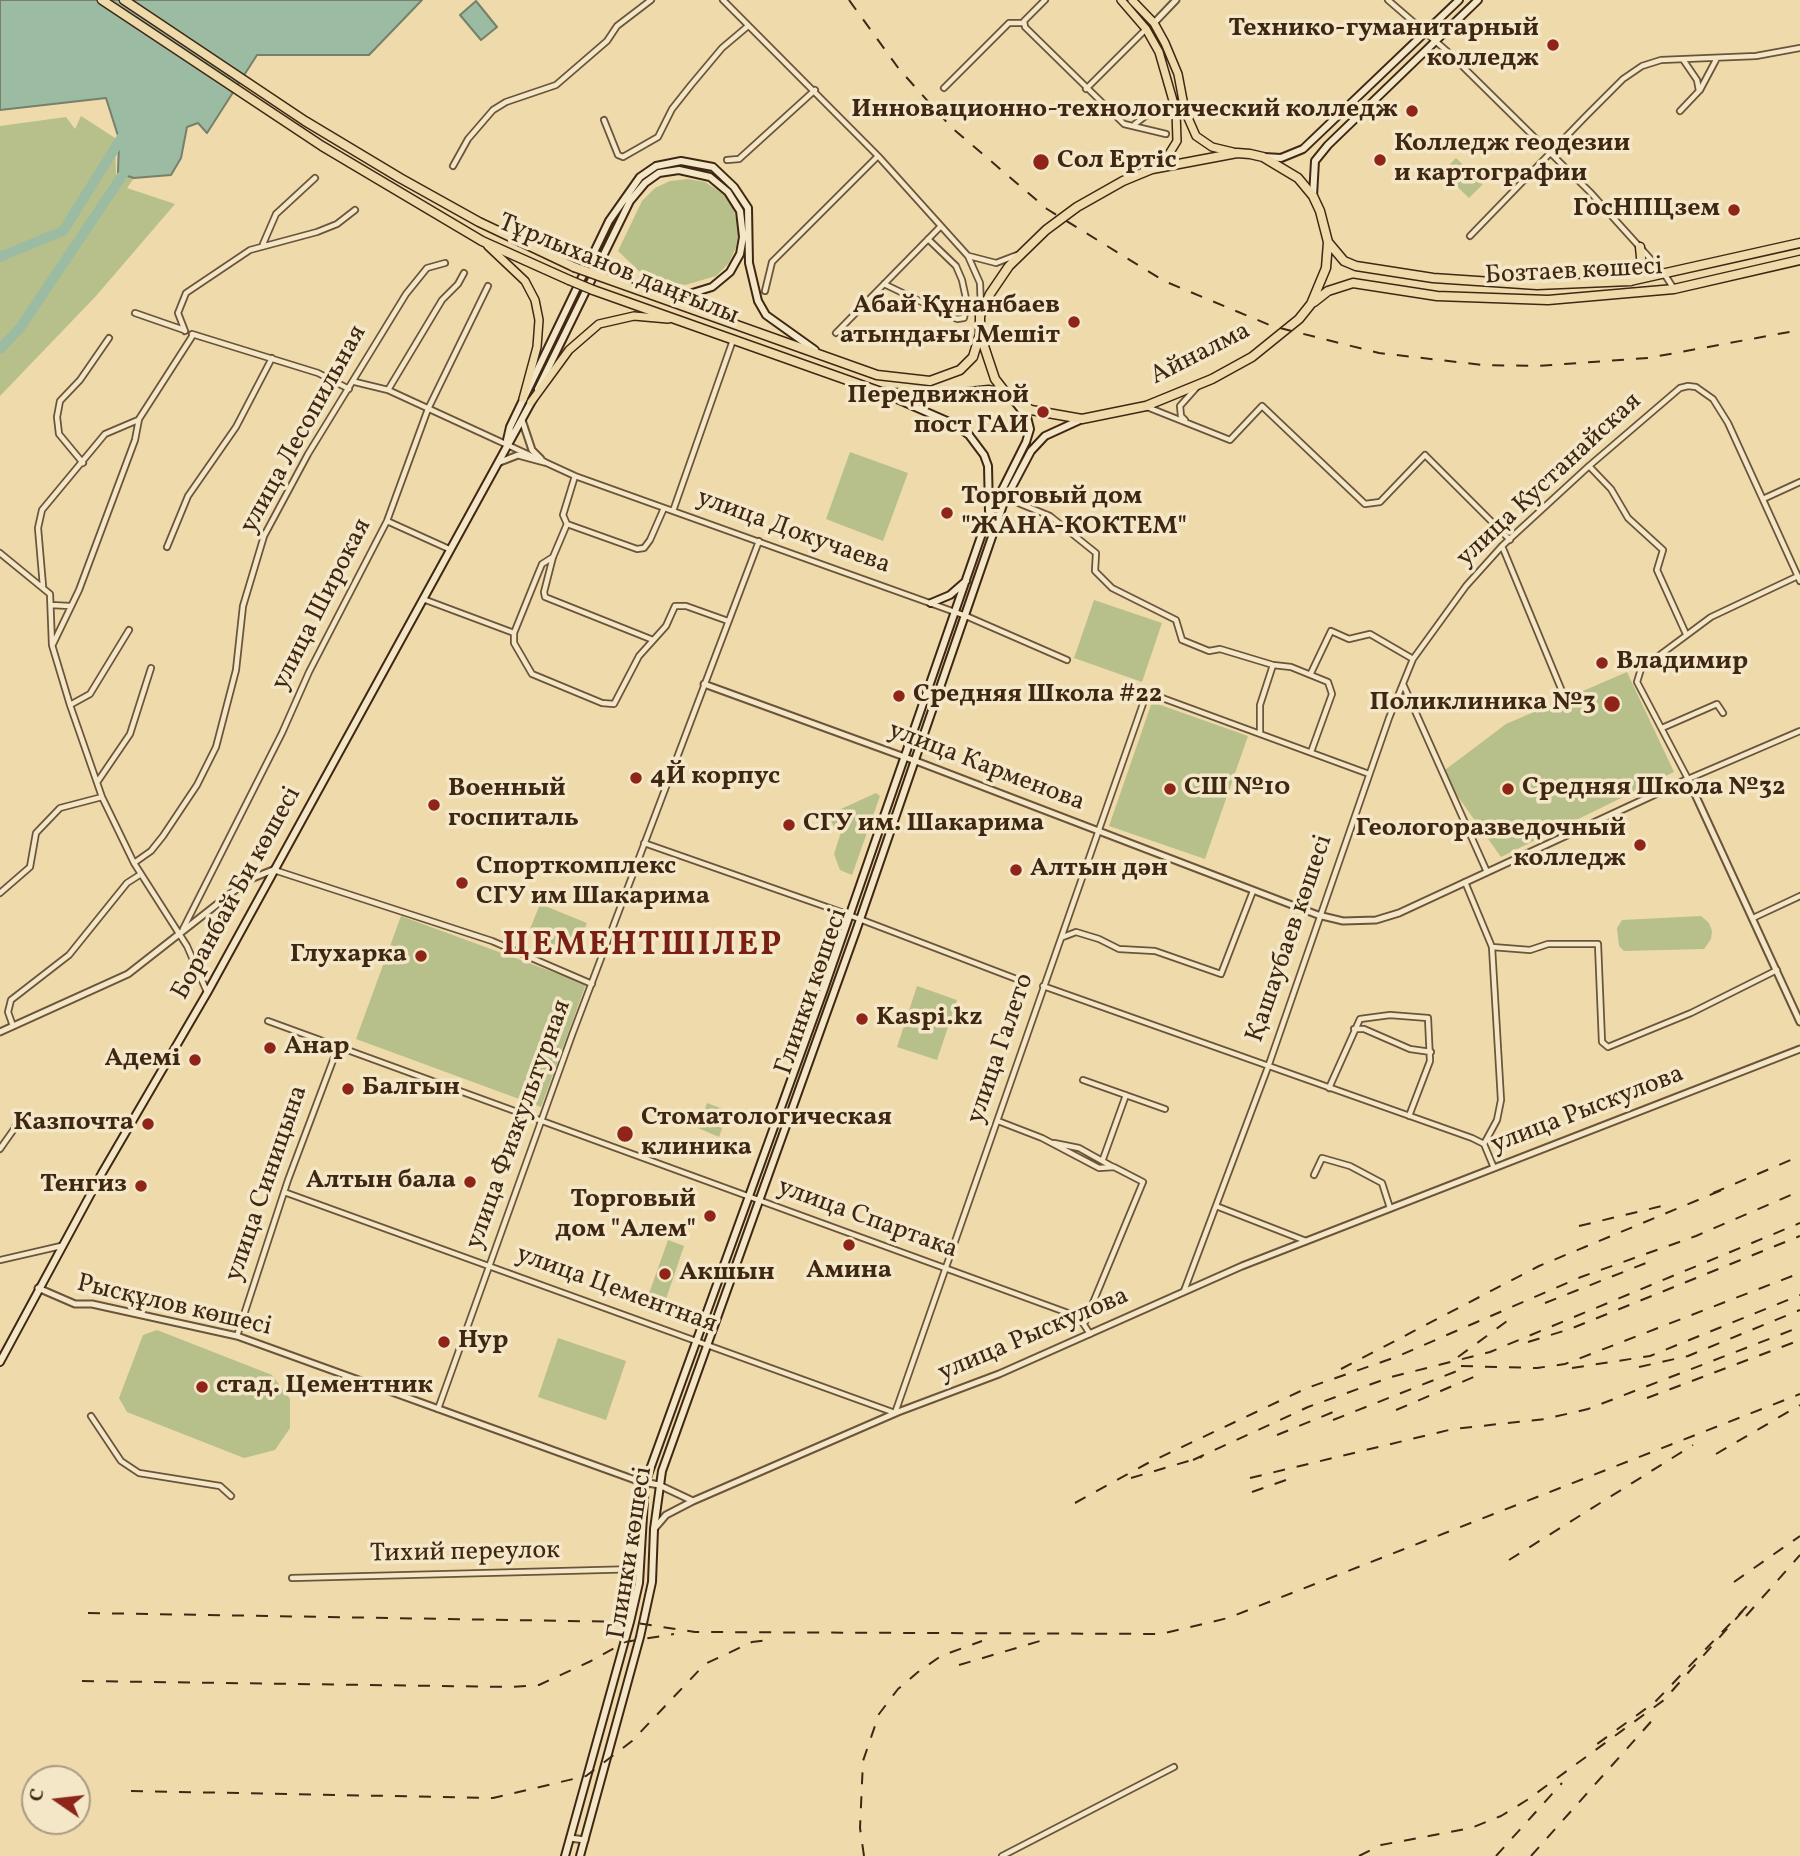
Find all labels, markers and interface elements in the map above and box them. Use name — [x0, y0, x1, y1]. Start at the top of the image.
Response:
place label: Технико-гуманитарный колледж — [1228, 14, 1539, 76]
marker: Технико-гуманитарный колледж — [1545, 37, 1561, 53]
place label: Инновационно-технологический колледж — [851, 95, 1398, 127]
marker: Инновационно-технологический колледж — [1404, 103, 1420, 119]
place label: Колледж геодезии и картографии — [1394, 129, 1630, 190]
place label: Сол Ертіс — [1057, 146, 1177, 178]
marker: Сол Ертіс — [1031, 152, 1051, 172]
marker: Колледж геодезии и картографии — [1372, 152, 1388, 168]
place label: ГосНПЦзем — [1573, 194, 1720, 226]
marker: ГосНПЦзем — [1726, 202, 1742, 218]
street label: Тұрлыханов даңғылы — [493, 209, 743, 333]
street label: Бозтаев көшесі — [1484, 253, 1664, 293]
place label: Абай Құнанбаев атындағы Мешіт — [840, 291, 1060, 352]
marker: Абай Құнанбаев атындағы Мешіт — [1066, 314, 1082, 330]
street label: Айналма — [1146, 317, 1256, 393]
street label: улица Лесопильная — [235, 321, 375, 539]
place label: Передвижной пост ГАИ — [847, 381, 1029, 442]
street label: улица Кустанайская — [1451, 387, 1649, 575]
marker: Передвижной пост ГАИ — [1035, 404, 1051, 420]
place label: Торговый дом "ЖАНА-КОКТЕМ" — [961, 482, 1187, 544]
street label: улица Докучаева — [692, 484, 894, 582]
marker: Торговый дом "ЖАНА-КОКТЕМ" — [939, 505, 955, 521]
street label: улица Широкая — [266, 514, 380, 696]
place label: Владимир — [1616, 647, 1748, 679]
marker: Владимир — [1594, 655, 1610, 671]
place label: Средняя Школа #22 — [913, 680, 1162, 712]
marker: Средняя Школа #22 — [891, 688, 907, 704]
place label: Поликлиника №3 — [1369, 688, 1596, 720]
marker: Поликлиника №3 — [1602, 694, 1622, 714]
street label: улица Карменова — [883, 716, 1089, 820]
place label: 4Й корпус — [650, 762, 780, 794]
marker: 4Й корпус — [628, 770, 644, 786]
place label: СШ №10 — [1184, 773, 1290, 805]
place label: Средняя Школа №32 — [1522, 773, 1786, 805]
place label: Военный госпиталь — [448, 774, 579, 836]
marker: СШ №10 — [1162, 781, 1178, 797]
marker: Средняя Школа №32 — [1500, 781, 1516, 797]
street label: Боранбай Би көшесі — [166, 782, 310, 1006]
marker: Военный госпиталь — [426, 797, 442, 813]
place label: СГУ им. Шакарима — [803, 809, 1044, 841]
place label: Геологоразведочный колледж — [1355, 814, 1626, 876]
marker: СГУ им. Шакарима — [781, 817, 797, 833]
street label: Қашаубаев көшесі — [1241, 831, 1341, 1047]
marker: Геологоразведочный колледж — [1632, 837, 1648, 853]
place label: Спорткомплекс СГУ им Шакарима — [476, 852, 710, 914]
place label: Алтын дән — [1030, 854, 1168, 886]
marker: Алтын дән — [1008, 862, 1024, 878]
marker: Спорткомплекс СГУ им Шакарима — [454, 875, 470, 891]
street label: Глинки көшесі — [770, 905, 856, 1079]
district label: ЦЕМЕНТШІЛЕР — [504, 928, 782, 968]
place label: Глухарка — [290, 940, 407, 972]
marker: Глухарка — [413, 948, 429, 964]
street label: улица Галето — [962, 970, 1042, 1128]
street label: улица Физкультурная — [460, 996, 580, 1254]
place label: Kaspi.kz — [876, 1003, 983, 1035]
marker: Kaspi.kz — [854, 1011, 870, 1027]
place label: Анар — [284, 1032, 350, 1064]
marker: Анар — [262, 1040, 278, 1056]
place label: Адемi — [105, 1044, 181, 1076]
marker: Адемi — [187, 1052, 203, 1068]
street label: улица Рыскулова — [1487, 1060, 1689, 1162]
place label: Балгын — [362, 1073, 460, 1105]
marker: Балгын — [340, 1081, 356, 1097]
street label: улица Синицына — [220, 1082, 316, 1286]
place label: Стоматологическая клиника — [641, 1103, 892, 1164]
place label: Казпочта — [13, 1108, 134, 1140]
marker: Казпочта — [140, 1116, 156, 1132]
marker: Стоматологическая клиника — [615, 1124, 635, 1144]
place label: Алтын бала — [306, 1166, 456, 1198]
place label: Тенгиз — [40, 1170, 127, 1202]
street label: улица Спартака — [773, 1173, 961, 1267]
marker: Алтын бала — [462, 1174, 478, 1190]
marker: Тенгиз — [133, 1178, 149, 1194]
place label: Торговый дом "Алем" — [555, 1185, 696, 1246]
marker: Торговый дом "Алем" — [702, 1208, 718, 1224]
marker: Амина — [841, 1237, 857, 1253]
street label: улица Цементная — [511, 1240, 721, 1342]
place label: Амина — [806, 1256, 892, 1288]
place label: Акшын — [679, 1258, 775, 1290]
marker: Акшын — [657, 1266, 673, 1282]
street label: Рысқұлов көшесі — [74, 1269, 274, 1345]
street label: улица Рыскулова — [934, 1282, 1134, 1390]
place label: Нур — [458, 1326, 508, 1358]
marker: Нур — [436, 1334, 452, 1350]
place label: стад. Цементник — [216, 1371, 433, 1403]
marker: стад. Цементник — [194, 1379, 210, 1395]
street label: Глинки көшесі — [603, 1465, 661, 1641]
street label: Тихий переулок — [370, 1537, 560, 1571]
north arrow — [21, 1765, 91, 1835]
text: С — [23, 1786, 52, 1804]

